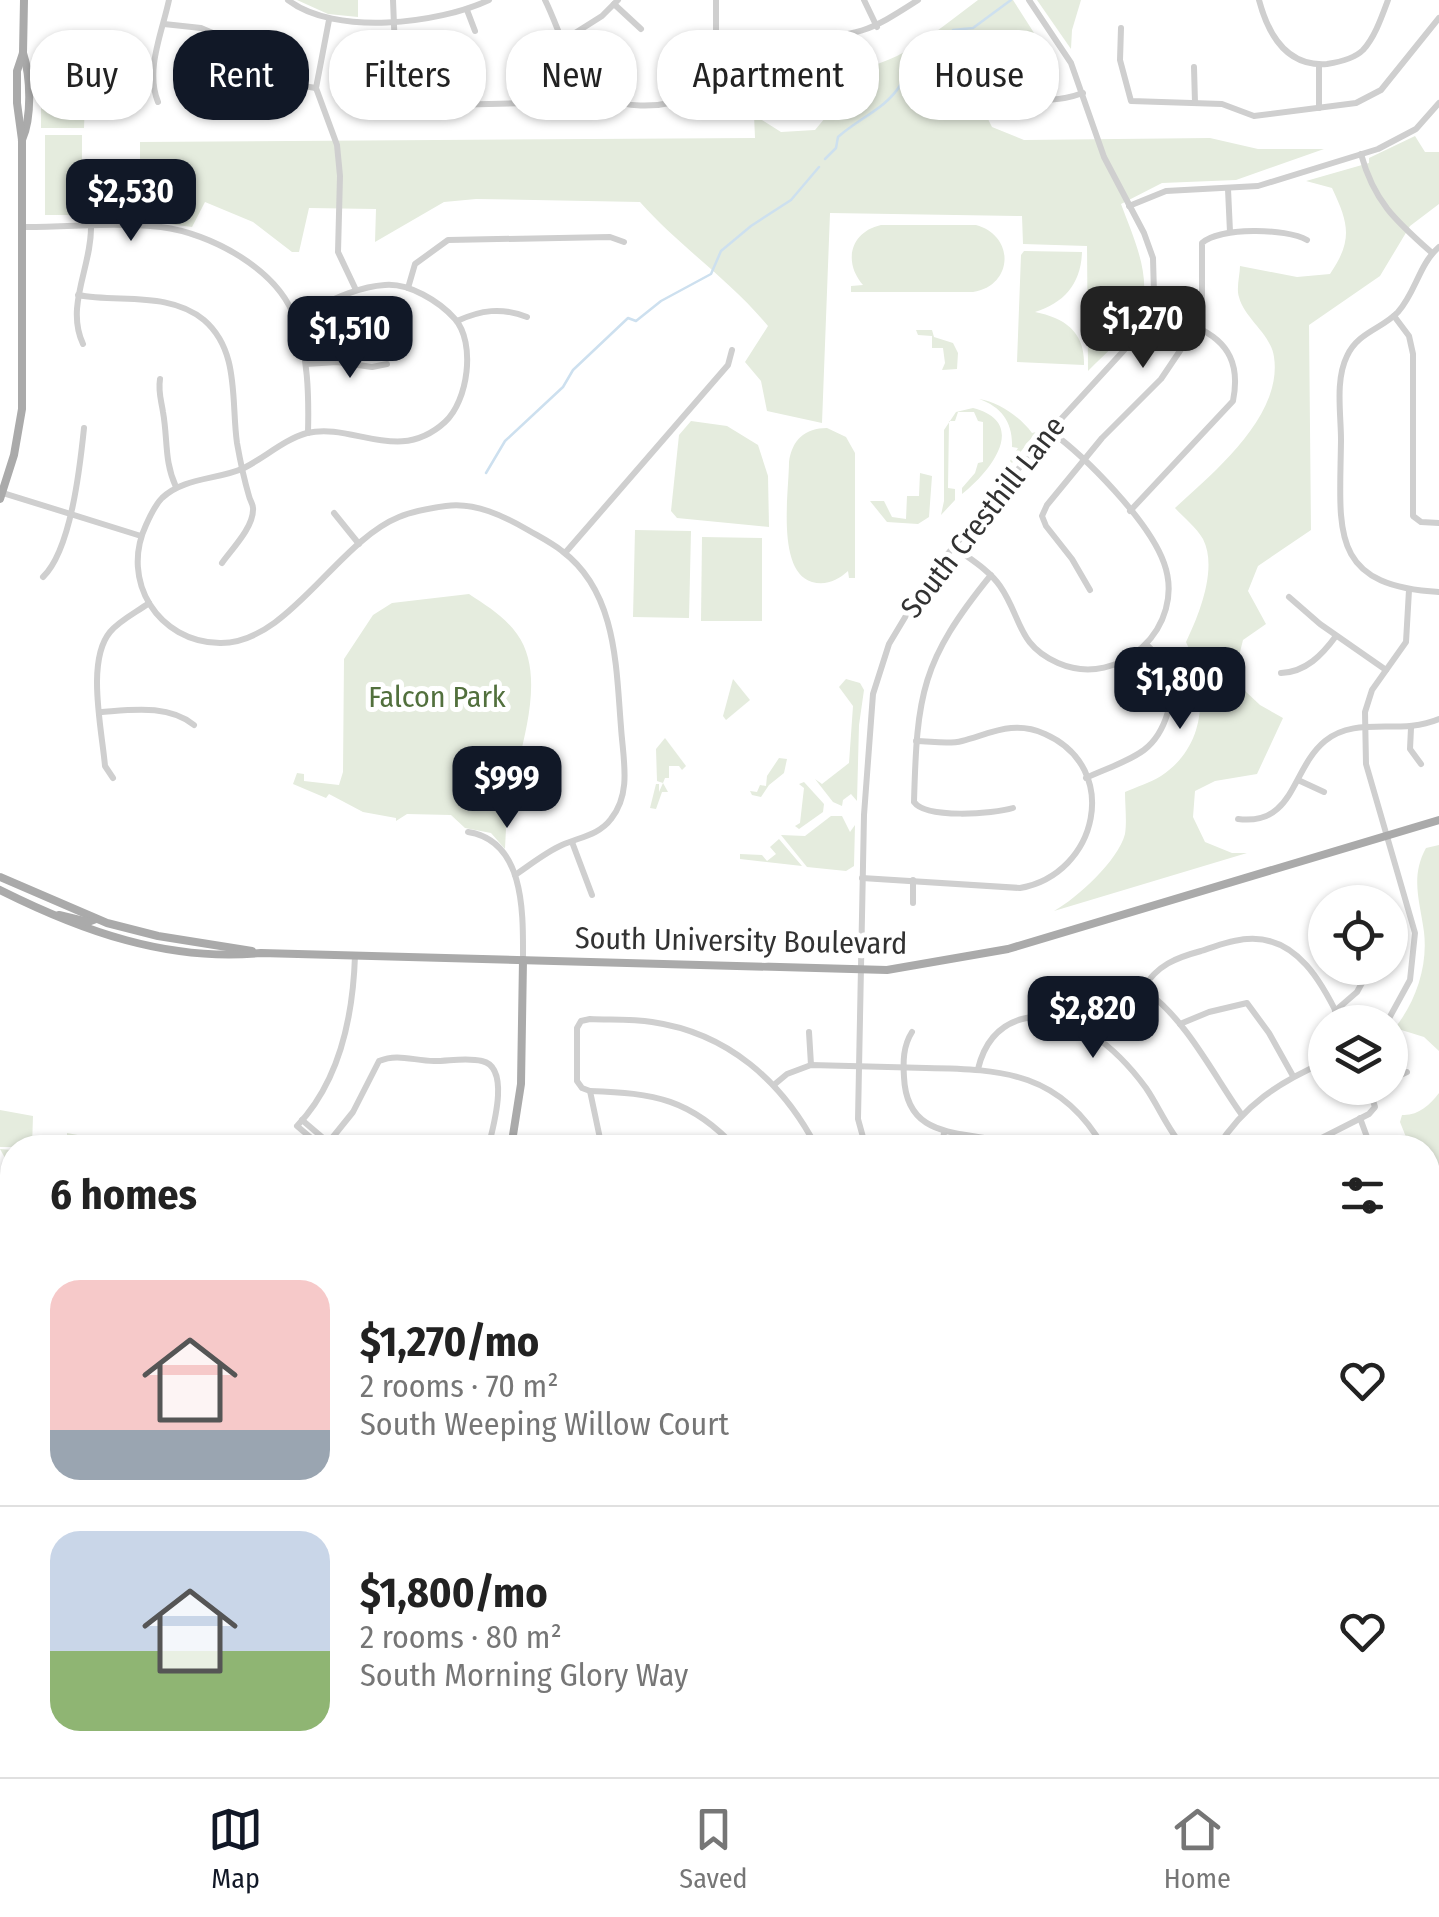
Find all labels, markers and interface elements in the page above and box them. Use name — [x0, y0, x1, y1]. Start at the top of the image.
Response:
chip: Buy — [30, 30, 153, 120]
chip: Rent — [173, 30, 309, 120]
chip: Filters — [329, 30, 486, 120]
chip: New — [506, 30, 637, 120]
chip: Apartment — [657, 30, 879, 120]
chip: House — [899, 30, 1059, 120]
pin: $2,530 — [50, 159, 212, 244]
text: $2,530 — [88, 172, 174, 210]
pin: $1,270 — [1062, 286, 1224, 371]
pin: $1,510 — [269, 296, 431, 381]
text: $1,270 — [1102, 299, 1184, 337]
text: $1,510 — [310, 309, 390, 347]
street label: South Cresthill Lane — [893, 409, 1073, 625]
pin: $1,800 — [1099, 647, 1261, 732]
text: $1,800 — [1136, 660, 1224, 698]
park label: Falcon Park — [368, 679, 506, 715]
pin: $999 — [448, 746, 566, 831]
text: $999 — [474, 759, 540, 797]
map controls — [1308, 885, 1408, 1105]
button: locate — [1308, 885, 1408, 985]
street label: South University Boulevard — [575, 920, 907, 962]
pin: $2,820 — [1012, 976, 1174, 1061]
text: $2,820 — [1050, 989, 1136, 1027]
button: layers — [1308, 1005, 1408, 1105]
icon: filters — [1335, 1168, 1390, 1223]
text: 6 homes — [50, 1170, 197, 1220]
text: $1,270/mo — [360, 1317, 539, 1367]
icon: home — [130, 1320, 250, 1440]
icon: heart — [1335, 1353, 1390, 1408]
text: 2 rooms · 70 m² — [360, 1367, 559, 1405]
text: South Weeping Willow Court — [360, 1405, 729, 1443]
text: $1,800/mo — [360, 1568, 548, 1618]
icon: home — [130, 1571, 250, 1691]
icon: heart — [1335, 1604, 1390, 1659]
text: 2 rooms · 80 m² — [360, 1618, 562, 1656]
text: South Morning Glory Way — [360, 1656, 688, 1694]
tab: Map — [208, 1802, 263, 1895]
tab: Saved — [679, 1802, 748, 1895]
tab: Home — [1164, 1802, 1231, 1895]

